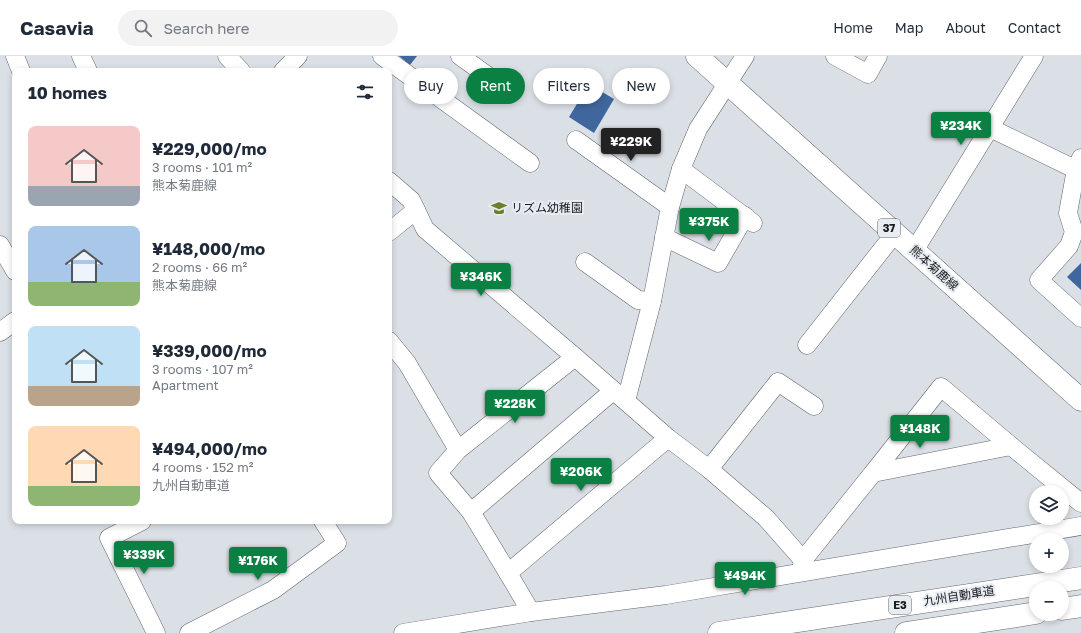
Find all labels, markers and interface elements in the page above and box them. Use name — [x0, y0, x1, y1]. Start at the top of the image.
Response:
search box — [118, 10, 398, 46]
text: Casavia — [20, 16, 94, 39]
icon: search — [132, 17, 154, 39]
text: Search here — [164, 19, 249, 37]
text: Home — [833, 19, 873, 36]
text: Map — [895, 19, 923, 36]
text: About — [945, 19, 986, 36]
text: Contact — [1008, 19, 1061, 36]
chip: Buy — [404, 68, 458, 104]
chip: Rent — [466, 68, 525, 104]
chip: Filters — [533, 68, 604, 104]
chip: New — [612, 68, 670, 104]
icon: filters — [354, 81, 376, 103]
text: 10 homes — [28, 82, 107, 103]
pin: ¥234K — [933, 112, 989, 146]
text: ¥234K — [940, 117, 982, 133]
pin: ¥229K — [603, 128, 659, 162]
text: ¥229K — [610, 133, 652, 149]
text: ¥229,000/mo — [152, 138, 267, 159]
icon: home — [60, 142, 108, 190]
text: 3 rooms · 101 m² — [152, 159, 252, 175]
text: 熊本菊鹿線 — [152, 177, 217, 193]
school or university icon: リズム幼稚園 — [490, 199, 508, 217]
place label: リズム幼稚園 — [511, 200, 583, 215]
pin: ¥375K — [681, 208, 737, 242]
text: ¥375K — [689, 213, 729, 229]
road number: 37 — [878, 219, 900, 237]
text: ¥148,000/mo — [152, 238, 265, 259]
icon: home — [60, 242, 108, 290]
street label: 熊本菊鹿線 — [907, 242, 962, 293]
text: 2 rooms · 66 m² — [152, 259, 247, 275]
pin: ¥346K — [453, 263, 509, 297]
text: ¥346K — [460, 268, 502, 284]
text: 熊本菊鹿線 — [152, 277, 217, 293]
text: ¥339,000/mo — [152, 340, 267, 361]
icon: home — [60, 342, 108, 390]
text: 3 rooms · 107 m² — [152, 361, 253, 377]
text: Apartment — [152, 377, 219, 393]
pin: ¥228K — [487, 390, 543, 424]
text: ¥228K — [494, 395, 536, 411]
pin: ¥148K — [892, 415, 948, 449]
text: ¥148K — [899, 420, 941, 436]
text: ¥494,000/mo — [152, 438, 267, 459]
icon: home — [60, 442, 108, 490]
pin: ¥206K — [553, 458, 609, 492]
text: 4 rooms · 152 m² — [152, 459, 253, 475]
text: ¥206K — [560, 463, 602, 479]
text: 九州自動車道 — [152, 477, 230, 493]
map controls — [1029, 485, 1069, 621]
button: layers — [1029, 485, 1069, 525]
button: + — [1029, 533, 1069, 573]
pin: ¥339K — [116, 541, 172, 575]
text: ¥339K — [123, 546, 165, 562]
pin: ¥176K — [230, 547, 286, 581]
text: ¥176K — [238, 552, 278, 568]
pin: ¥494K — [717, 562, 773, 596]
text: ¥494K — [724, 567, 766, 583]
button: − — [1029, 581, 1069, 621]
street label: 九州自動車道 — [922, 582, 996, 609]
road number: E3 — [889, 596, 911, 614]

